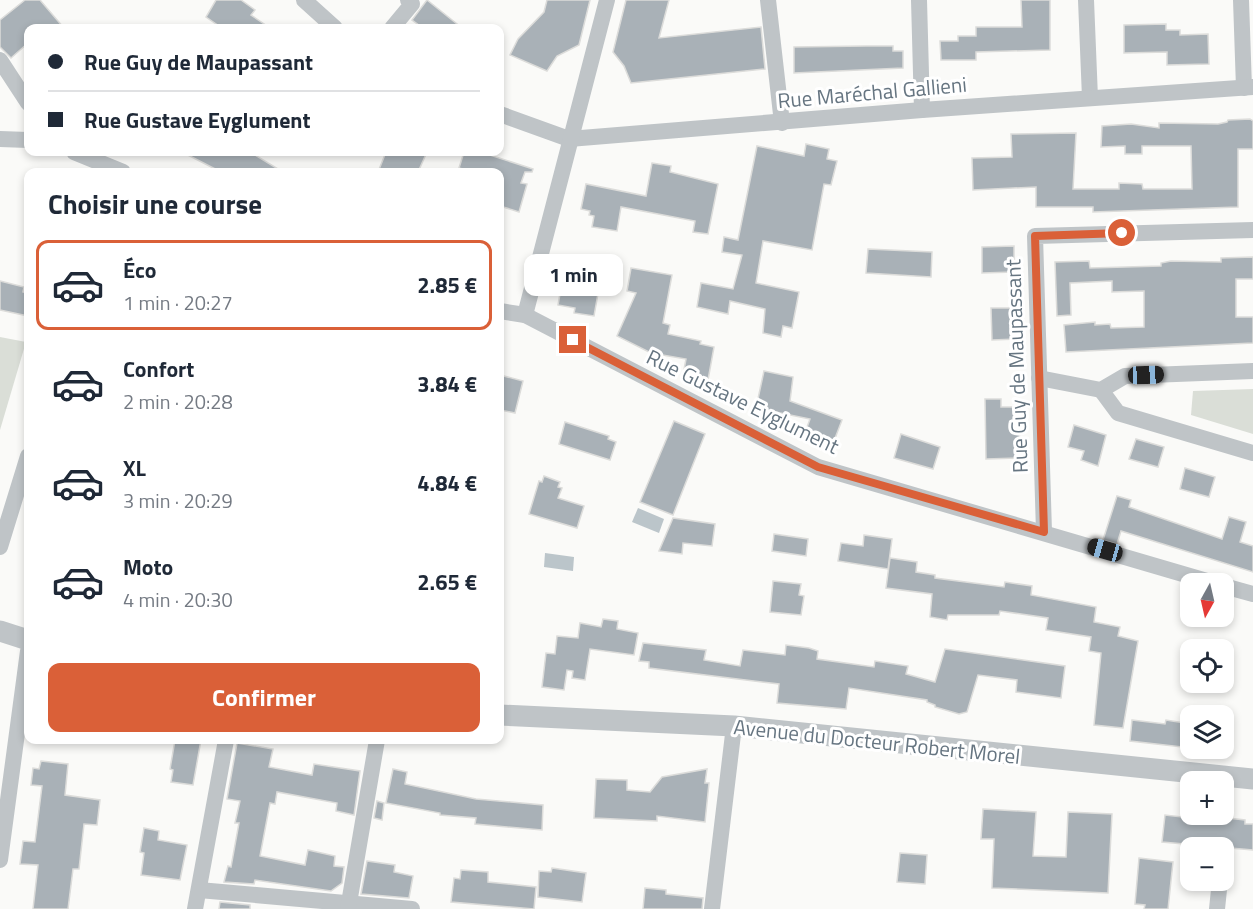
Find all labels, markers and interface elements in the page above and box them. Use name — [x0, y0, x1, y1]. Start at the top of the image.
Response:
text: Rue Guy de Maupassant — [84, 45, 313, 79]
street label: Rue Maréchal Gallieni — [776, 68, 968, 116]
text: Rue Gustave Eyglument — [84, 103, 311, 137]
text: Choisir une course — [48, 183, 262, 224]
route start — [1108, 219, 1135, 246]
text: Éco — [123, 253, 156, 287]
callout: 1 min — [524, 253, 622, 295]
icon: car — [51, 258, 105, 312]
street label: Rue Guy de Maupassant — [996, 258, 1036, 473]
text: 1 min — [549, 259, 598, 290]
text: 2.85 € — [417, 268, 477, 302]
text: 1 min · 20:27 — [123, 287, 233, 318]
route end — [559, 326, 586, 353]
street label: Rue Gustave Eyglument — [641, 340, 845, 462]
text: Confort — [123, 352, 194, 386]
icon: car — [51, 357, 105, 411]
car — [1128, 365, 1164, 385]
text: 3.84 € — [417, 367, 477, 401]
text: 2 min · 20:28 — [123, 386, 233, 417]
text: XL — [123, 451, 146, 485]
icon: car — [51, 456, 105, 510]
text: 4.84 € — [417, 466, 477, 500]
text: 3 min · 20:29 — [123, 485, 233, 516]
car — [1085, 536, 1125, 564]
text: Moto — [123, 550, 173, 584]
icon: car — [51, 555, 105, 609]
text: 2.65 € — [417, 565, 477, 599]
north arrow — [1180, 573, 1234, 627]
map controls — [1180, 573, 1234, 891]
text: 4 min · 20:30 — [123, 584, 233, 615]
button: locate — [1180, 639, 1234, 693]
button: Confirmer — [48, 663, 480, 732]
button: layers — [1180, 705, 1234, 759]
street label: Avenue du Docteur Robert Morel — [732, 710, 1022, 772]
button: + — [1180, 771, 1234, 825]
button: − — [1180, 837, 1234, 891]

